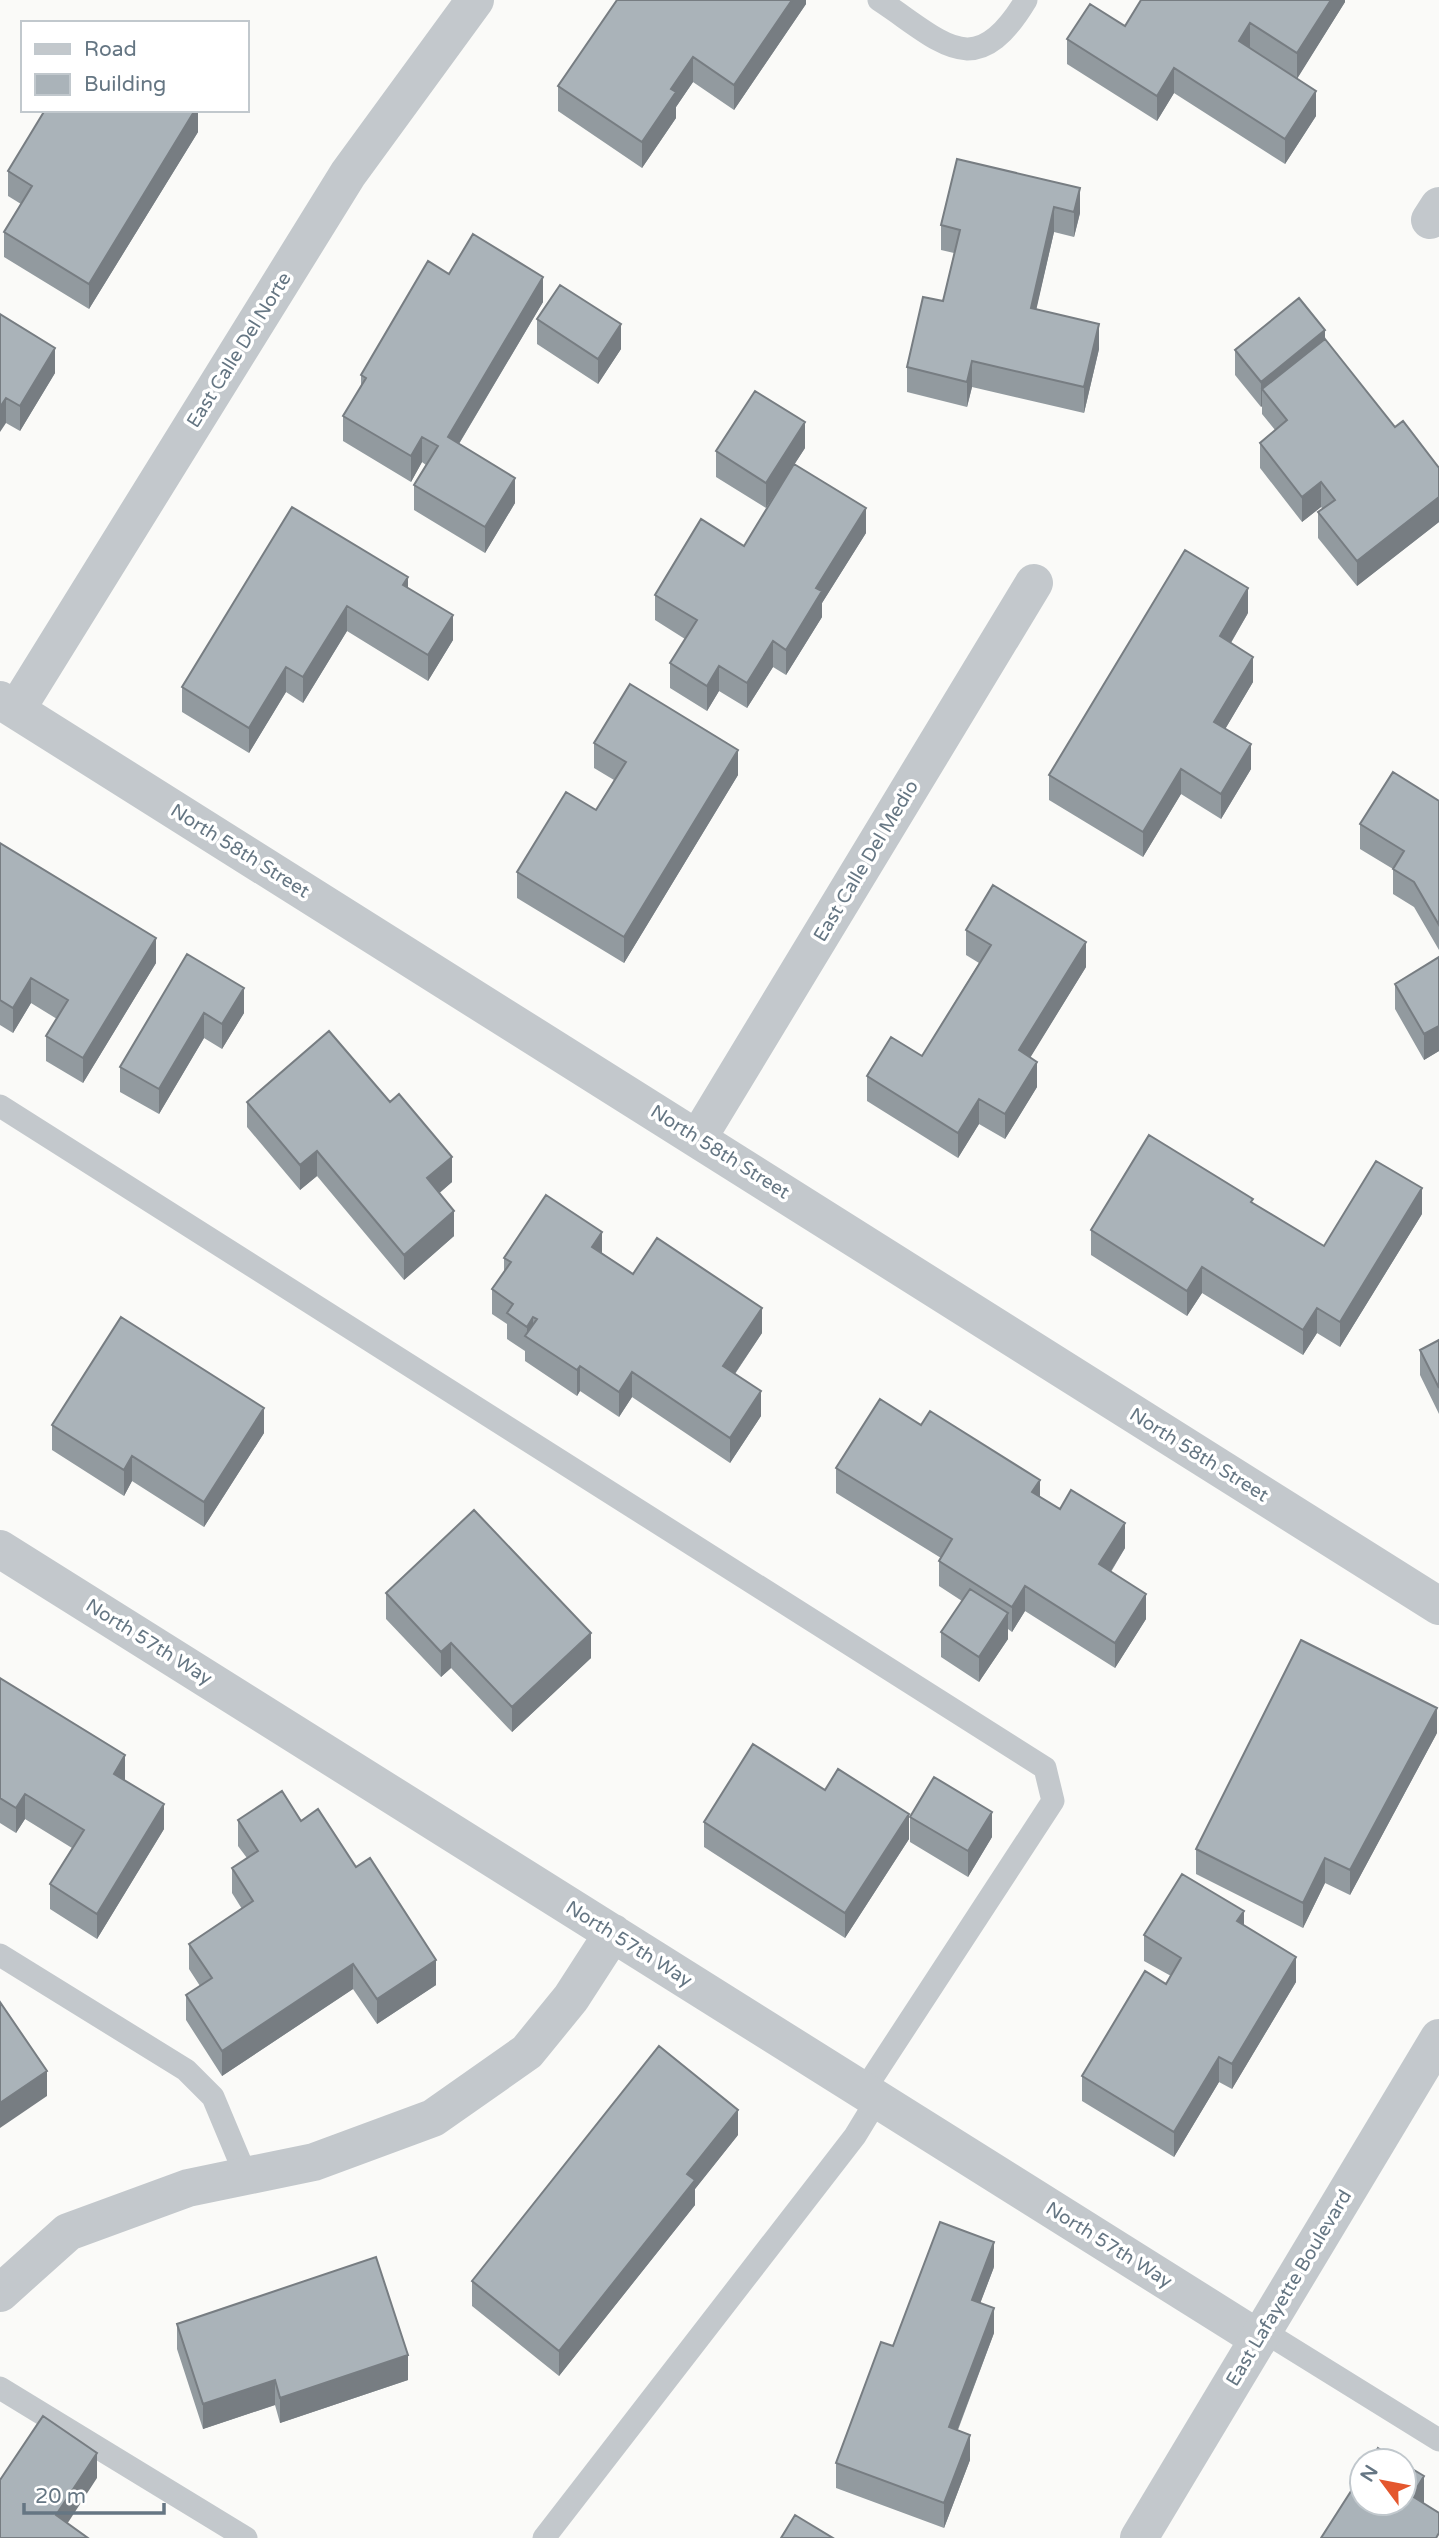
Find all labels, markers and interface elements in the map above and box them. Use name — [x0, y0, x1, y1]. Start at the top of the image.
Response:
legend — [21, 21, 248, 112]
text: Road — [84, 37, 137, 62]
text: Building — [84, 72, 166, 97]
street label: East Calle Del Norte — [182, 268, 296, 432]
street label: East Calle Del Medio — [809, 776, 923, 946]
street label: North 58th Street — [167, 799, 313, 903]
street label: North 58th Street — [647, 1100, 793, 1204]
street label: North 58th Street — [1126, 1403, 1272, 1507]
street label: North 57th Way — [82, 1594, 216, 1690]
street label: North 57th Way — [562, 1896, 696, 1992]
street label: East Lafayette Boulevard — [1222, 2186, 1356, 2390]
street label: North 57th Way — [1042, 2197, 1176, 2293]
north arrow — [1348, 2447, 1418, 2517]
text: N — [1356, 2461, 1383, 2486]
scale bar — [24, 2472, 164, 2516]
text: 20 m — [35, 2484, 86, 2509]

